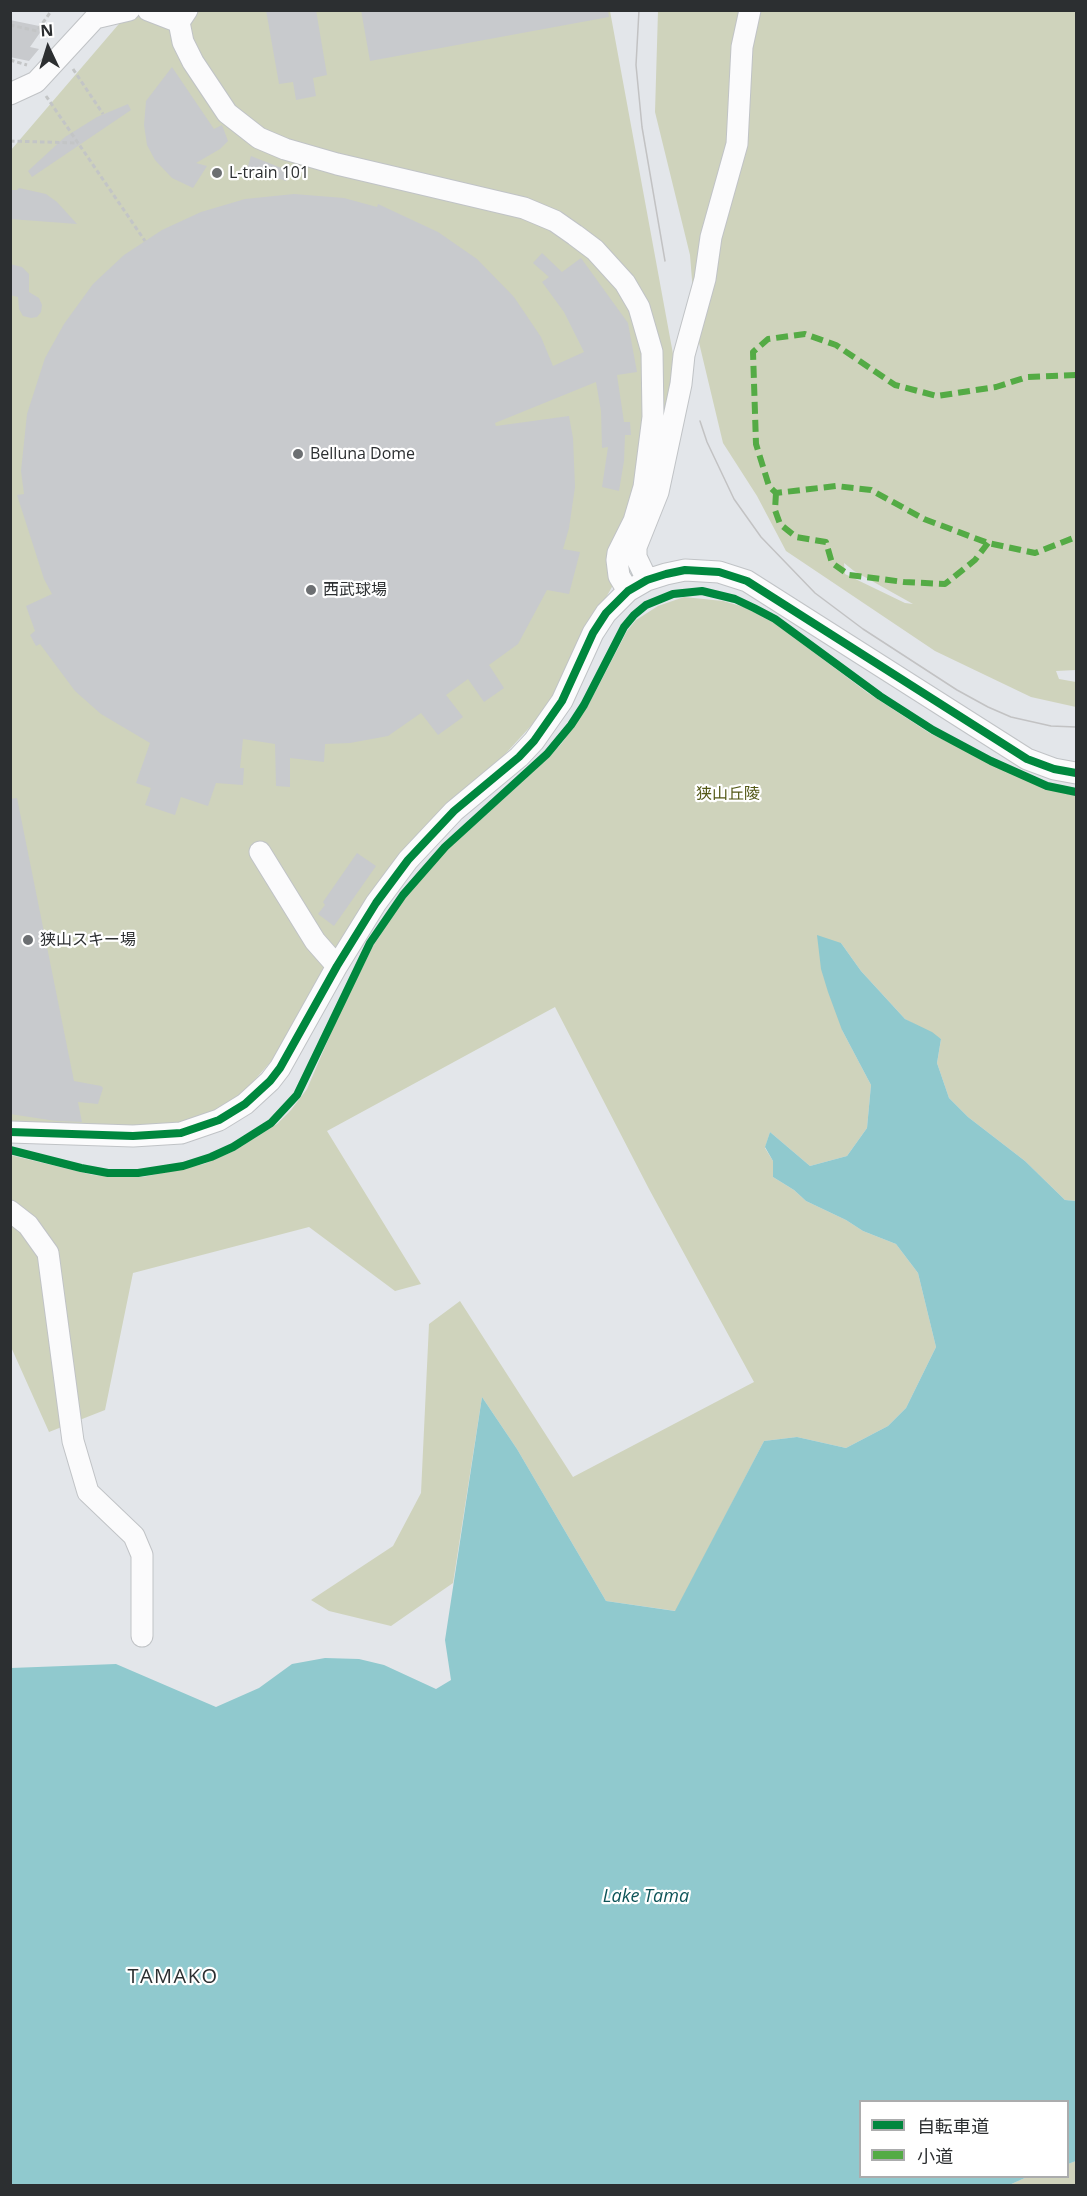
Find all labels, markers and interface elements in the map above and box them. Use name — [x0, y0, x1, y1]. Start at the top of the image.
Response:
north arrow — [18, 18, 78, 78]
text: N — [39, 19, 54, 41]
place label: L-train 101 — [229, 163, 309, 183]
marker: L-train 101 — [210, 166, 224, 180]
place label: Belluna Dome — [310, 444, 415, 464]
marker: Belluna Dome — [291, 447, 305, 461]
place label: 西武球場 — [323, 580, 387, 600]
marker: 西武球場 — [304, 583, 318, 597]
park label: 狭山丘陵 — [696, 784, 760, 804]
place label: 狭山スキー場 — [40, 930, 136, 950]
marker: 狭山スキー場 — [21, 933, 35, 947]
water label: Lake Tama — [603, 1886, 689, 1908]
district label: TAMAKO — [127, 1965, 219, 1989]
legend — [859, 2100, 1069, 2178]
text: 自転車道 — [917, 2114, 989, 2138]
text: 小道 — [917, 2144, 953, 2168]

